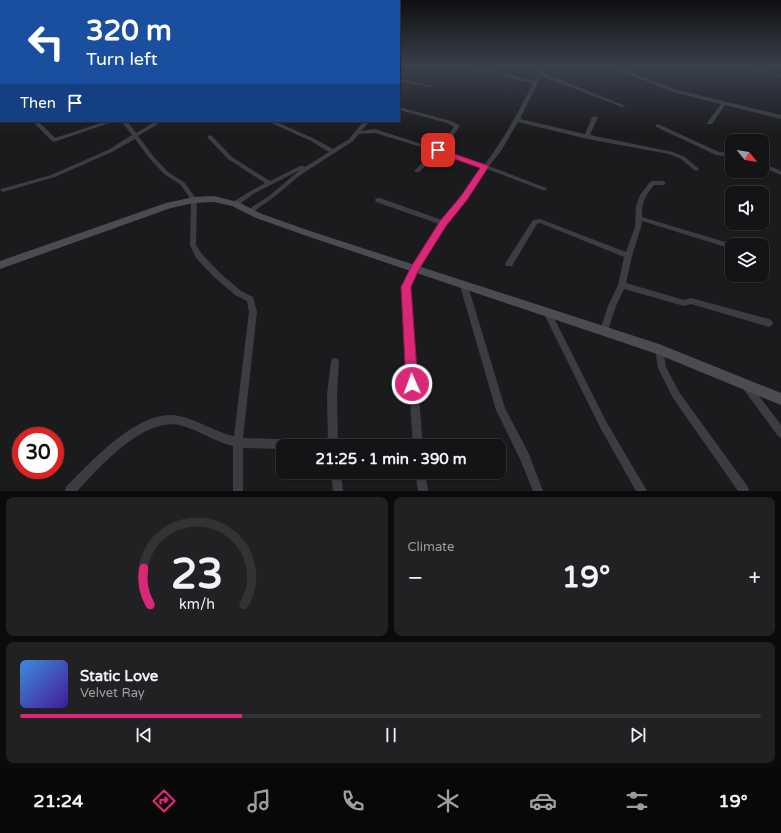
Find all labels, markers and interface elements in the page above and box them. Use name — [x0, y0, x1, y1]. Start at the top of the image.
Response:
text: 320 m — [86, 14, 172, 48]
icon: left — [20, 16, 72, 68]
text: Turn left — [86, 48, 158, 70]
icon: arrive — [64, 92, 86, 114]
text: Then — [20, 94, 56, 112]
pin — [421, 133, 455, 167]
north arrow — [725, 134, 769, 178]
map controls — [725, 134, 769, 282]
icon: arrive — [427, 139, 449, 161]
button: sound — [725, 186, 769, 230]
button: layers — [725, 238, 769, 282]
position arrow — [391, 363, 433, 405]
speed limit sign: 30 — [12, 427, 64, 479]
text: 21:25 · 1 min · 390 m — [316, 450, 466, 468]
text: Climate — [408, 539, 454, 555]
text: 23 — [171, 549, 223, 599]
text: 19° — [561, 559, 610, 596]
text: − — [408, 565, 423, 591]
text: + — [749, 565, 761, 591]
text: km/h — [179, 595, 215, 612]
text: Static Love — [80, 667, 158, 685]
text: Velvet Ray — [80, 685, 145, 701]
icon: previous — [133, 724, 155, 746]
icon: pause — [380, 724, 402, 746]
icon: next — [627, 724, 649, 746]
icon: directions — [150, 787, 178, 815]
icon: music — [245, 787, 273, 815]
icon: phone — [339, 787, 367, 815]
icon: climate — [434, 787, 462, 815]
icon: car — [529, 787, 557, 815]
icon: filters — [623, 787, 651, 815]
text: 21:24 — [33, 790, 83, 812]
text: 19° — [718, 790, 748, 812]

